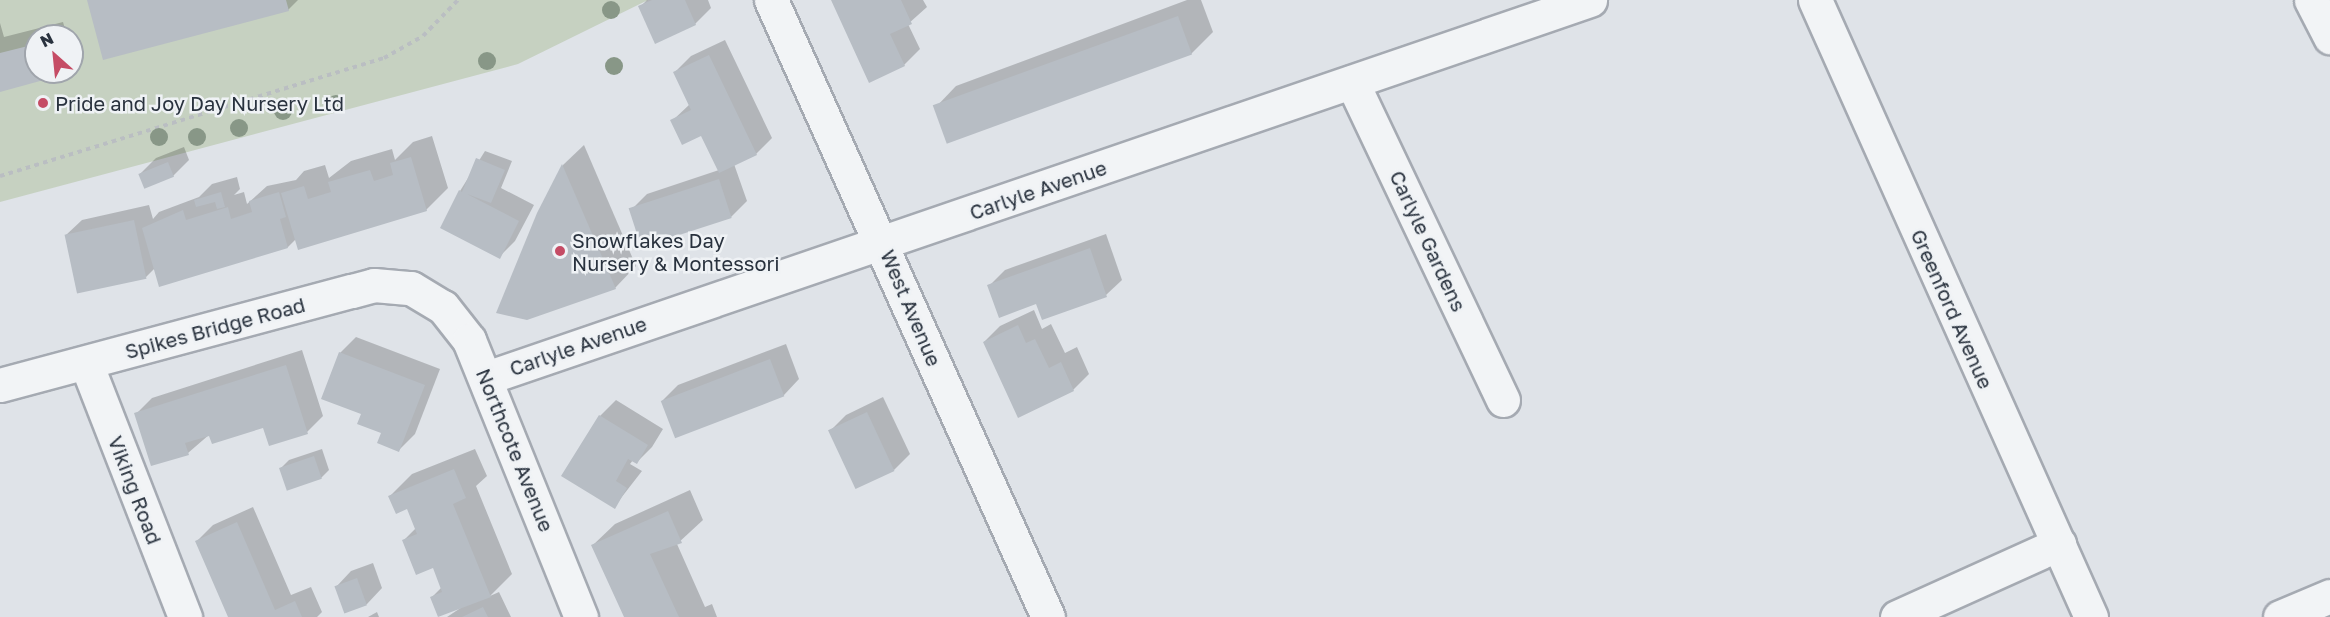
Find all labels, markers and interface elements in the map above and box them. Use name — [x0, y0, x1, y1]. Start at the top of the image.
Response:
north arrow — [24, 24, 84, 84]
text: N — [37, 28, 57, 51]
place label: Pride and Joy Day Nursery Ltd — [55, 91, 344, 115]
marker: Pride and Joy Day Nursery Ltd — [36, 96, 50, 110]
street label: Carlyle Avenue — [966, 155, 1110, 225]
street label: Carlyle Gardens — [1385, 167, 1471, 315]
street label: Greenford Avenue — [1906, 226, 1998, 392]
place label: Snowflakes Day Nursery & Montessori — [572, 228, 780, 275]
marker: Snowflakes Day Nursery & Montessori — [553, 244, 567, 258]
street label: West Avenue — [876, 246, 946, 370]
street label: Spikes Bridge Road — [122, 292, 308, 364]
street label: Carlyle Avenue — [506, 311, 650, 381]
street label: Northcote Avenue — [471, 365, 559, 535]
street label: Viking Road — [103, 432, 167, 548]

